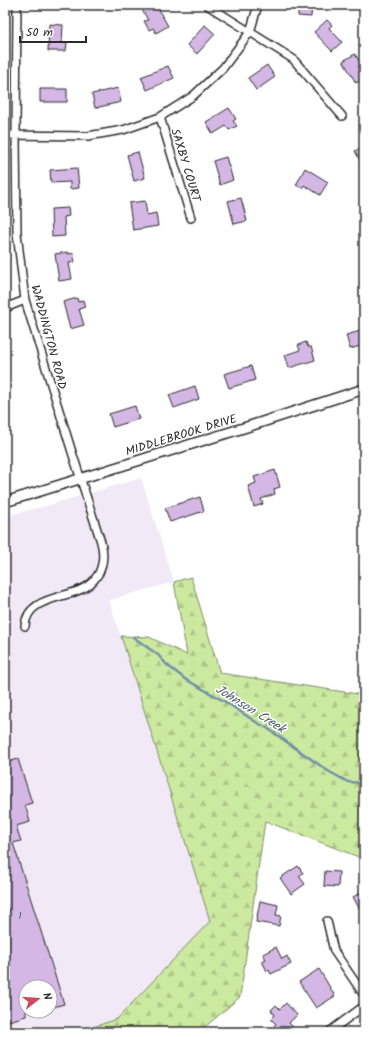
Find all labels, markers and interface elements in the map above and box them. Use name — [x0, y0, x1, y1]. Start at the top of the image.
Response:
scale bar — [20, 18, 86, 44]
text: 50 m — [26, 23, 53, 42]
street label: SAXBY COURT — [165, 126, 206, 206]
street label: WADDINGTON ROAD — [25, 283, 72, 392]
street label: MIDDLEBROOK DRIVE — [123, 409, 240, 461]
water label: Johnson Creek — [211, 679, 291, 740]
house number: 1 — [18, 908, 22, 924]
north arrow — [18, 979, 58, 1019]
text: N — [37, 990, 56, 1002]

